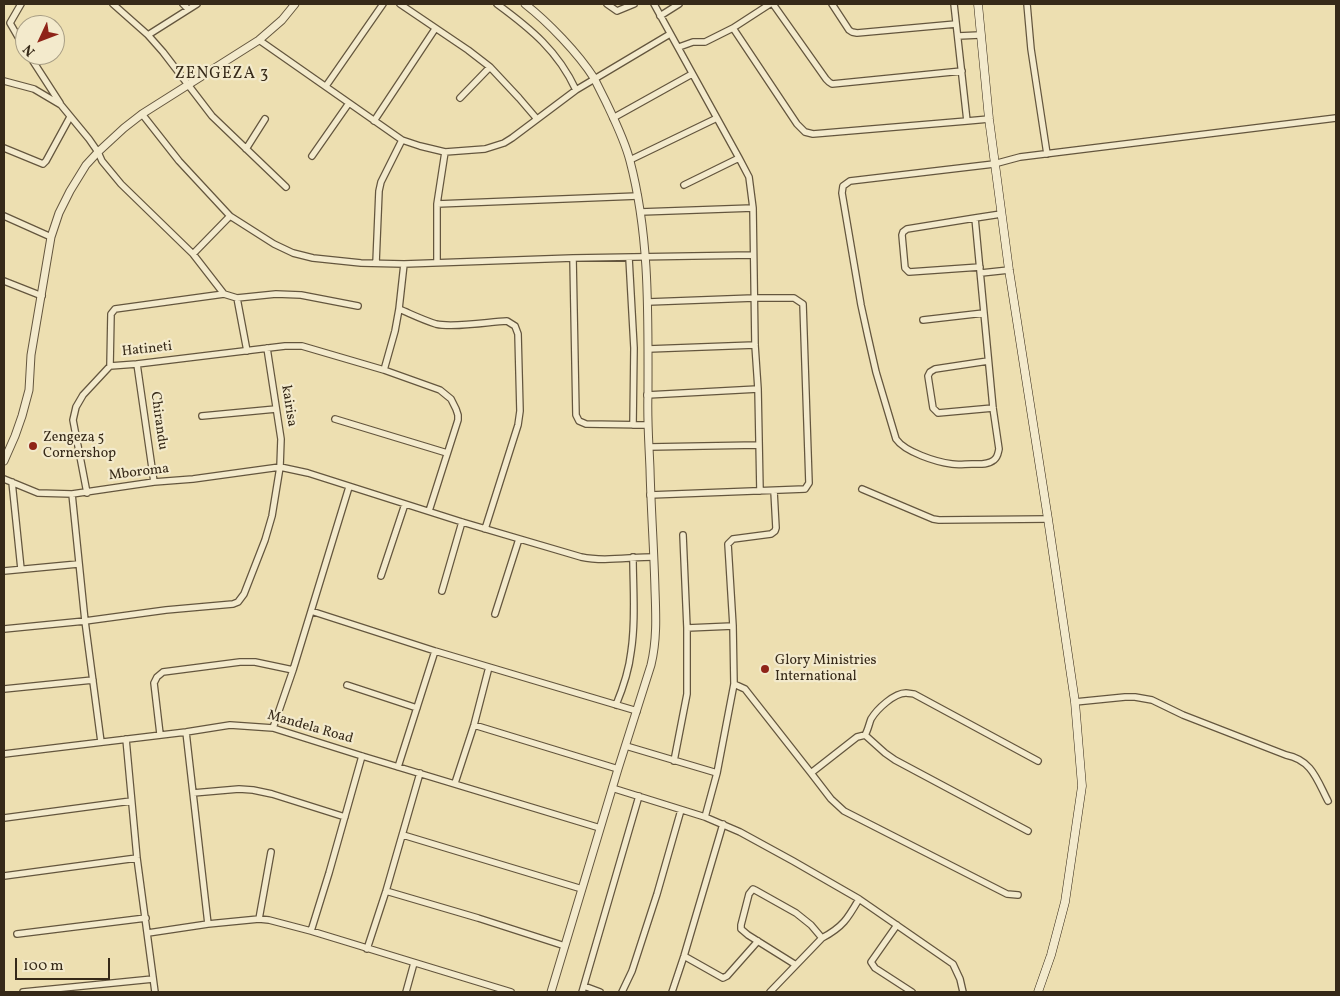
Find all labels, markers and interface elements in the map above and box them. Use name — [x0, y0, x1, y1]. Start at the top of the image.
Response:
north arrow — [15, 15, 65, 65]
text: N — [19, 40, 40, 60]
district label: ZENGEZA 3 — [174, 65, 270, 85]
street label: Hatineti — [121, 339, 173, 361]
street label: kairisa — [276, 384, 300, 428]
street label: Chirandu — [146, 391, 170, 451]
place label: Zengeza 5 Cornershop — [43, 430, 116, 462]
marker: Zengeza 5 Cornershop — [27, 440, 39, 452]
street label: Mboroma — [108, 461, 170, 485]
place label: Glory Ministries International — [775, 653, 877, 686]
marker: Glory Ministries International — [759, 663, 771, 675]
street label: Mandela Road — [265, 708, 355, 748]
scale bar — [18, 948, 112, 980]
text: 100 m — [23, 956, 63, 977]

